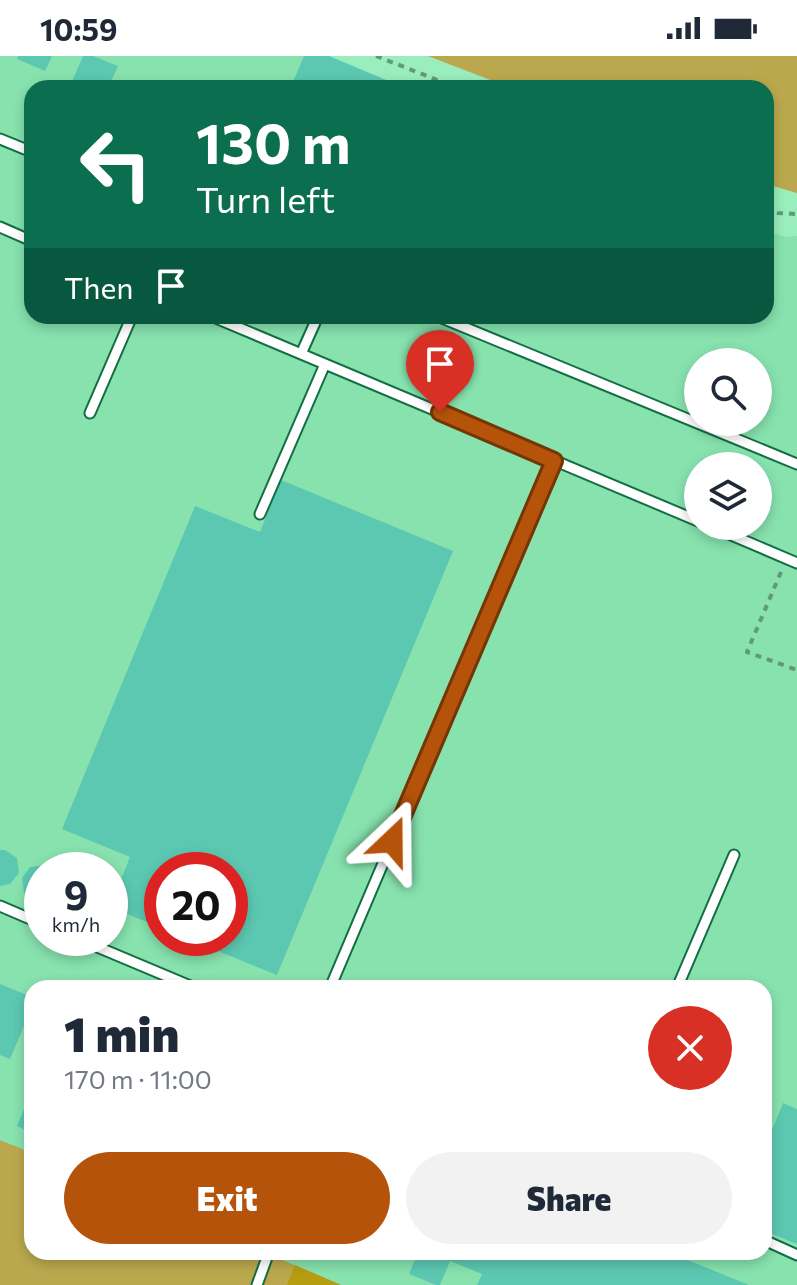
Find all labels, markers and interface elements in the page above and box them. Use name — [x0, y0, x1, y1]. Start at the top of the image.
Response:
text: 10:59 — [40, 10, 117, 47]
text: 130 m — [196, 107, 351, 176]
icon: left — [64, 112, 168, 216]
text: Turn left — [196, 176, 335, 220]
icon: arrive — [149, 264, 193, 308]
text: Then — [64, 268, 133, 305]
pin — [406, 330, 474, 412]
icon: arrive — [418, 342, 462, 386]
map controls — [684, 348, 772, 540]
button: search — [684, 348, 772, 436]
button: layers — [684, 452, 772, 540]
position arrow — [350, 799, 434, 883]
speed limit sign: 20 — [144, 852, 248, 956]
text: 9 — [64, 869, 88, 918]
text: km/h — [52, 912, 100, 936]
text: 1 min — [64, 1003, 179, 1062]
button: close — [648, 1006, 732, 1090]
text: 170 m · 11:00 — [64, 1063, 212, 1094]
button: Exit — [64, 1152, 390, 1244]
button: Share — [406, 1152, 732, 1244]

